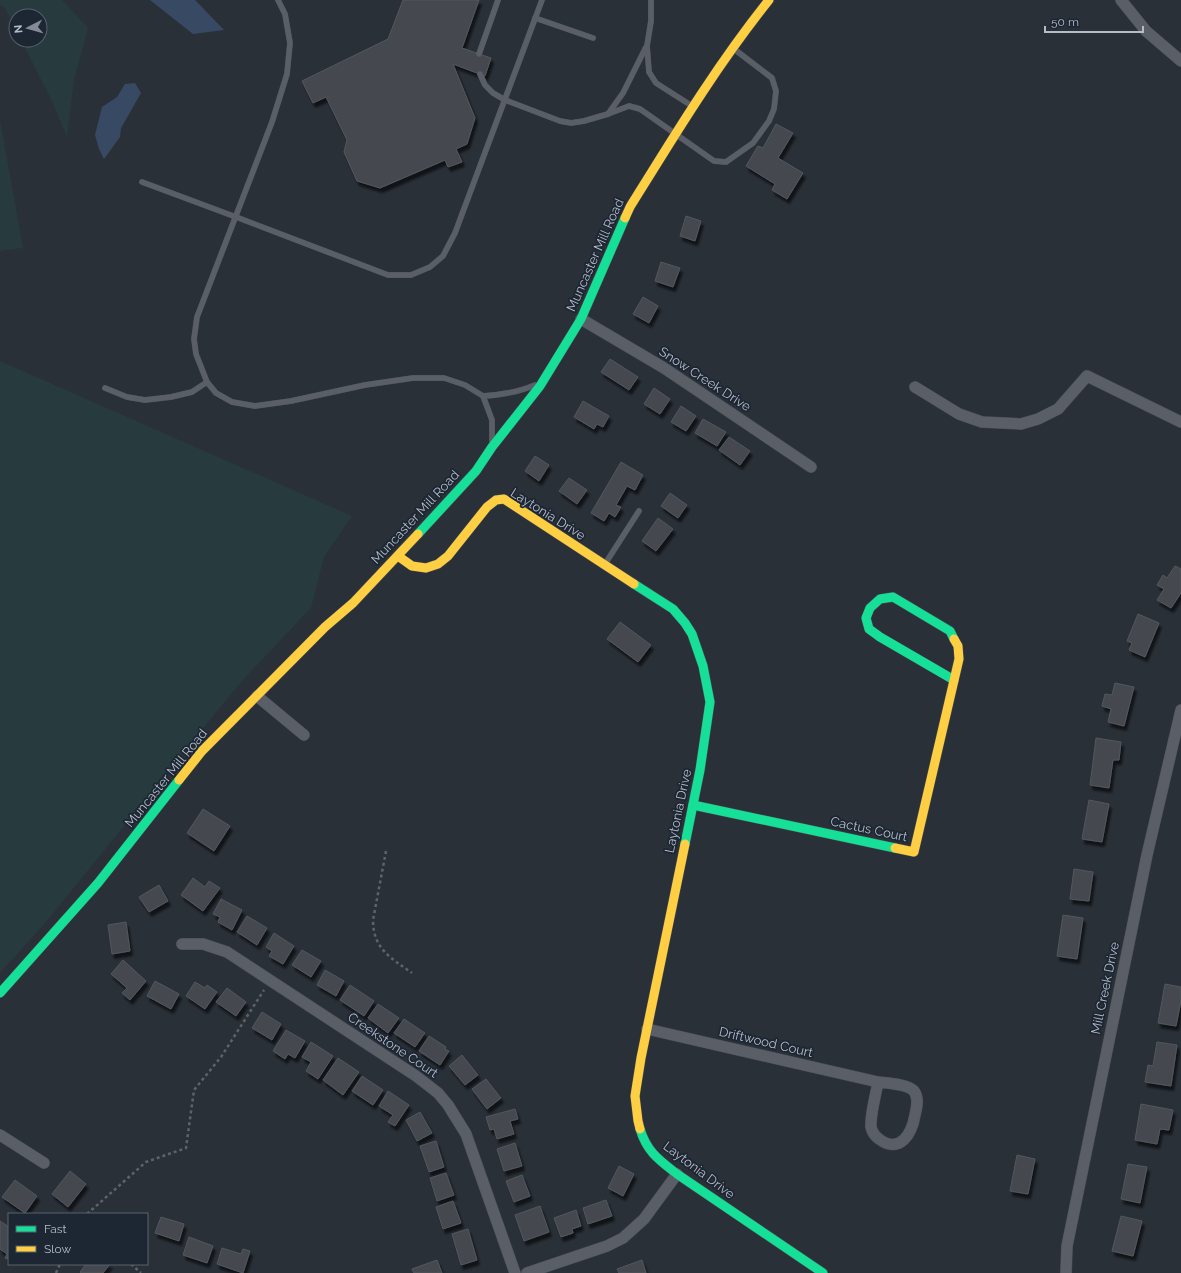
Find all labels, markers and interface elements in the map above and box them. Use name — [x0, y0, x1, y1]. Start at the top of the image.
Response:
north arrow — [8, 8, 48, 48]
scale bar — [1045, 8, 1143, 34]
text: 50 m — [1051, 15, 1079, 29]
text: N — [12, 24, 25, 34]
street label: Muncaster Mill Road — [563, 196, 627, 314]
street label: Snow Creek Drive — [656, 344, 754, 414]
street label: Muncaster Mill Road — [368, 467, 462, 567]
street label: Laytonia Drive — [508, 485, 588, 543]
street label: Muncaster Mill Road — [122, 726, 210, 830]
street label: Laytonia Drive — [662, 767, 694, 854]
street label: Cactus Court — [829, 814, 909, 845]
street label: Mill Creek Drive — [1088, 940, 1122, 1036]
street label: Creekstone Court — [345, 1009, 441, 1081]
street label: Driftwood Court — [718, 1024, 815, 1060]
street label: Laytonia Drive — [660, 1138, 738, 1202]
legend — [8, 1213, 148, 1265]
text: Fast — [44, 1222, 67, 1236]
text: Slow — [44, 1242, 71, 1256]

